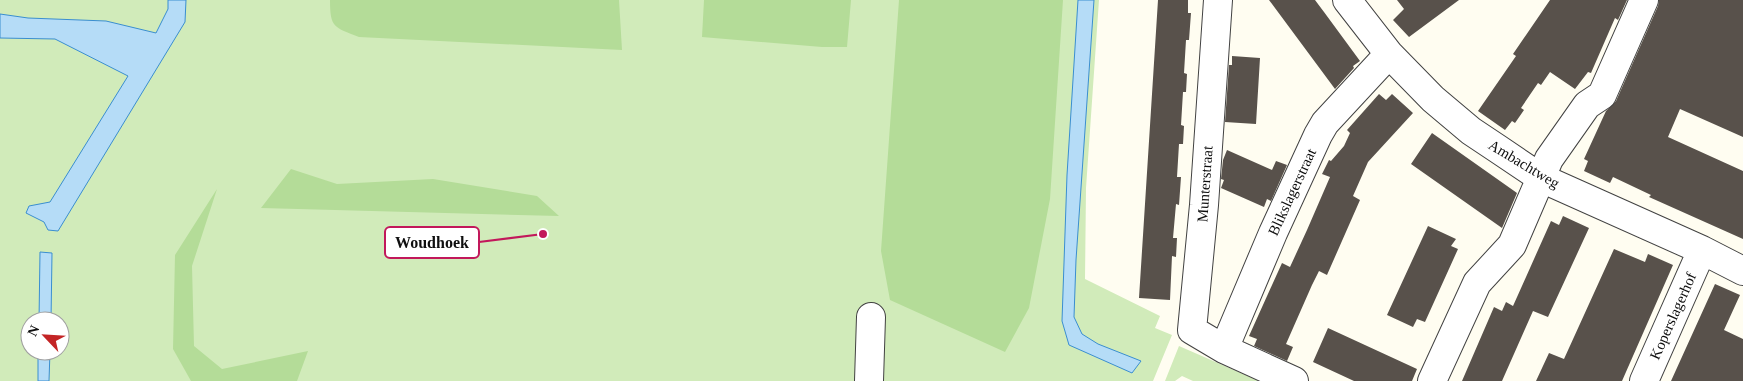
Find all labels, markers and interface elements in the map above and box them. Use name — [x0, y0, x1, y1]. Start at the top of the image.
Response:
street label: Ambachtweg — [1486, 137, 1563, 192]
street label: Munterstraat — [1194, 144, 1216, 223]
street label: Blikslagerstraat — [1265, 145, 1319, 238]
callout: Woudhoek — [385, 227, 479, 258]
text: Woudhoek — [395, 234, 469, 251]
street label: Koperslagerhof — [1647, 270, 1699, 362]
north arrow — [20, 311, 70, 361]
text: N — [25, 323, 43, 338]

